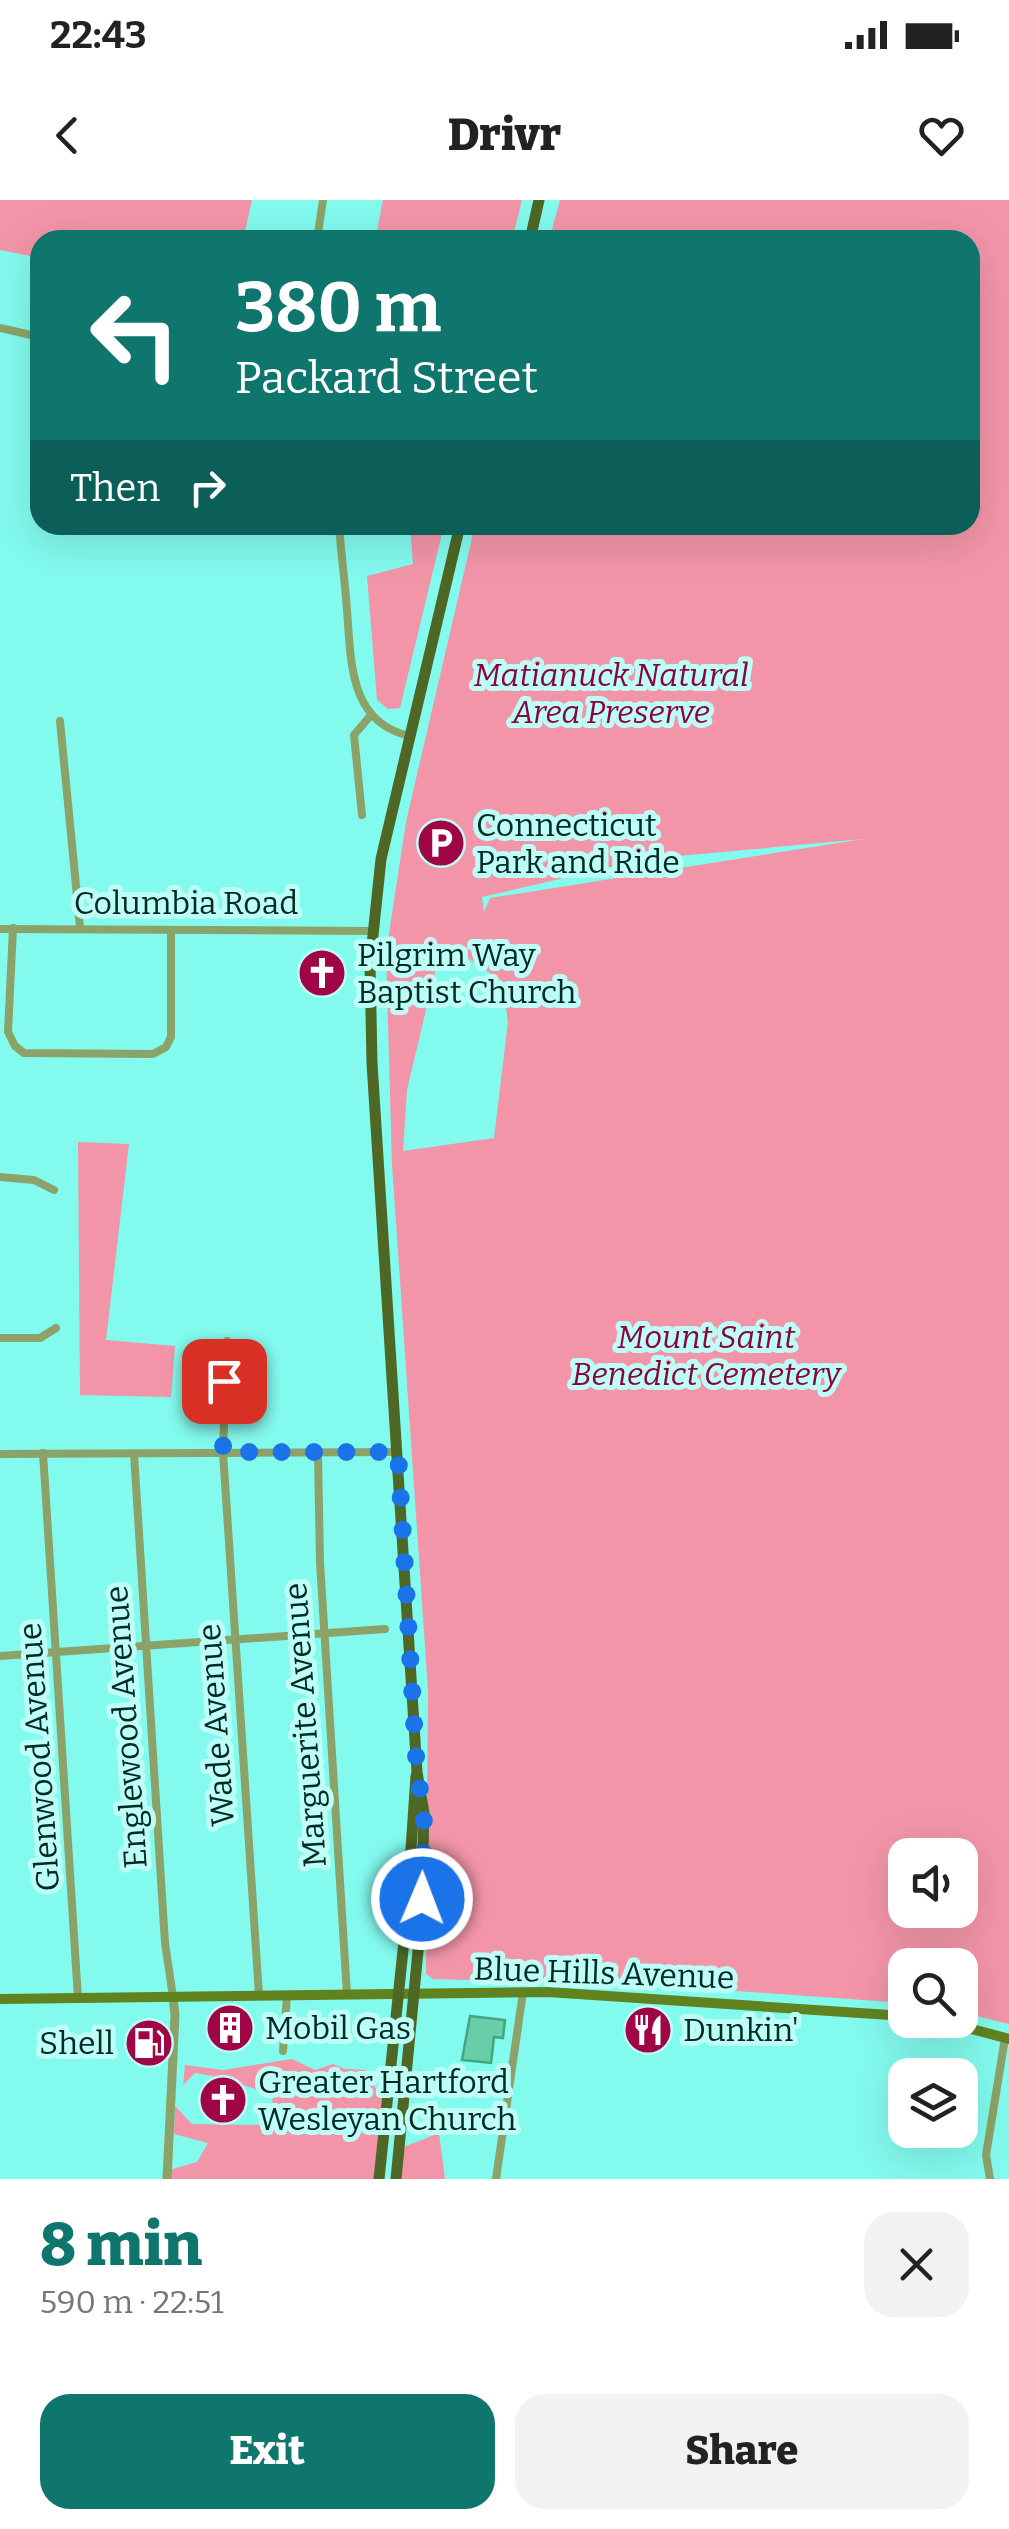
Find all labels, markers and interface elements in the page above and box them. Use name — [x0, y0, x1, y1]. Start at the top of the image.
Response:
text: 22:43 — [50, 12, 147, 58]
icon: back — [40, 108, 95, 163]
text: Drivr — [448, 108, 561, 162]
icon: heart — [914, 108, 969, 163]
text: 380 m — [235, 266, 441, 350]
icon: left — [70, 270, 200, 400]
text: Packard Street — [235, 351, 538, 405]
icon: right — [180, 460, 235, 515]
text: Then — [70, 465, 160, 511]
park label: Matianuck Natural Area Preserve — [473, 656, 749, 731]
place label: Connecticut Park and Ride — [476, 806, 680, 881]
parking icon: Connecticut Park and Ride — [415, 817, 467, 869]
street label: Columbia Road — [74, 884, 298, 922]
place label: Pilgrim Way Baptist Church — [357, 936, 577, 1011]
church icon: Pilgrim Way Baptist Church — [296, 947, 348, 999]
park label: Mount Saint Benedict Cemetery — [572, 1318, 842, 1393]
pin — [182, 1339, 267, 1424]
icon: arrive — [197, 1354, 252, 1409]
street label: Marguerite Avenue — [276, 1581, 334, 1869]
street label: Englewood Avenue — [97, 1584, 155, 1870]
street label: Glenwood Avenue — [11, 1621, 67, 1893]
street label: Wade Avenue — [190, 1622, 242, 1828]
map controls — [888, 1838, 978, 2148]
button: sound — [888, 1838, 978, 1928]
position arrow — [370, 1847, 474, 1951]
button: search — [888, 1948, 978, 2038]
street label: Blue Hills Avenue — [473, 1949, 735, 1997]
building icon: Mobil Gas — [204, 2002, 256, 2054]
restaurant icon: Dunkin' — [622, 2004, 674, 2056]
place label: Mobil Gas — [265, 2009, 411, 2047]
place label: Dunkin' — [683, 2011, 799, 2049]
fuel station icon: Shell — [123, 2017, 175, 2069]
place label: Shell — [39, 2024, 114, 2062]
button: layers — [888, 2058, 978, 2148]
place label: Greater Hartford Wesleyan Church — [258, 2063, 516, 2138]
church icon: Greater Hartford Wesleyan Church — [197, 2074, 249, 2126]
text: 8 min — [40, 2209, 202, 2281]
button: close — [864, 2212, 969, 2317]
text: 590 m · 22:51 — [40, 2283, 224, 2321]
button: Exit — [40, 2394, 495, 2509]
button: Share — [515, 2394, 969, 2509]

